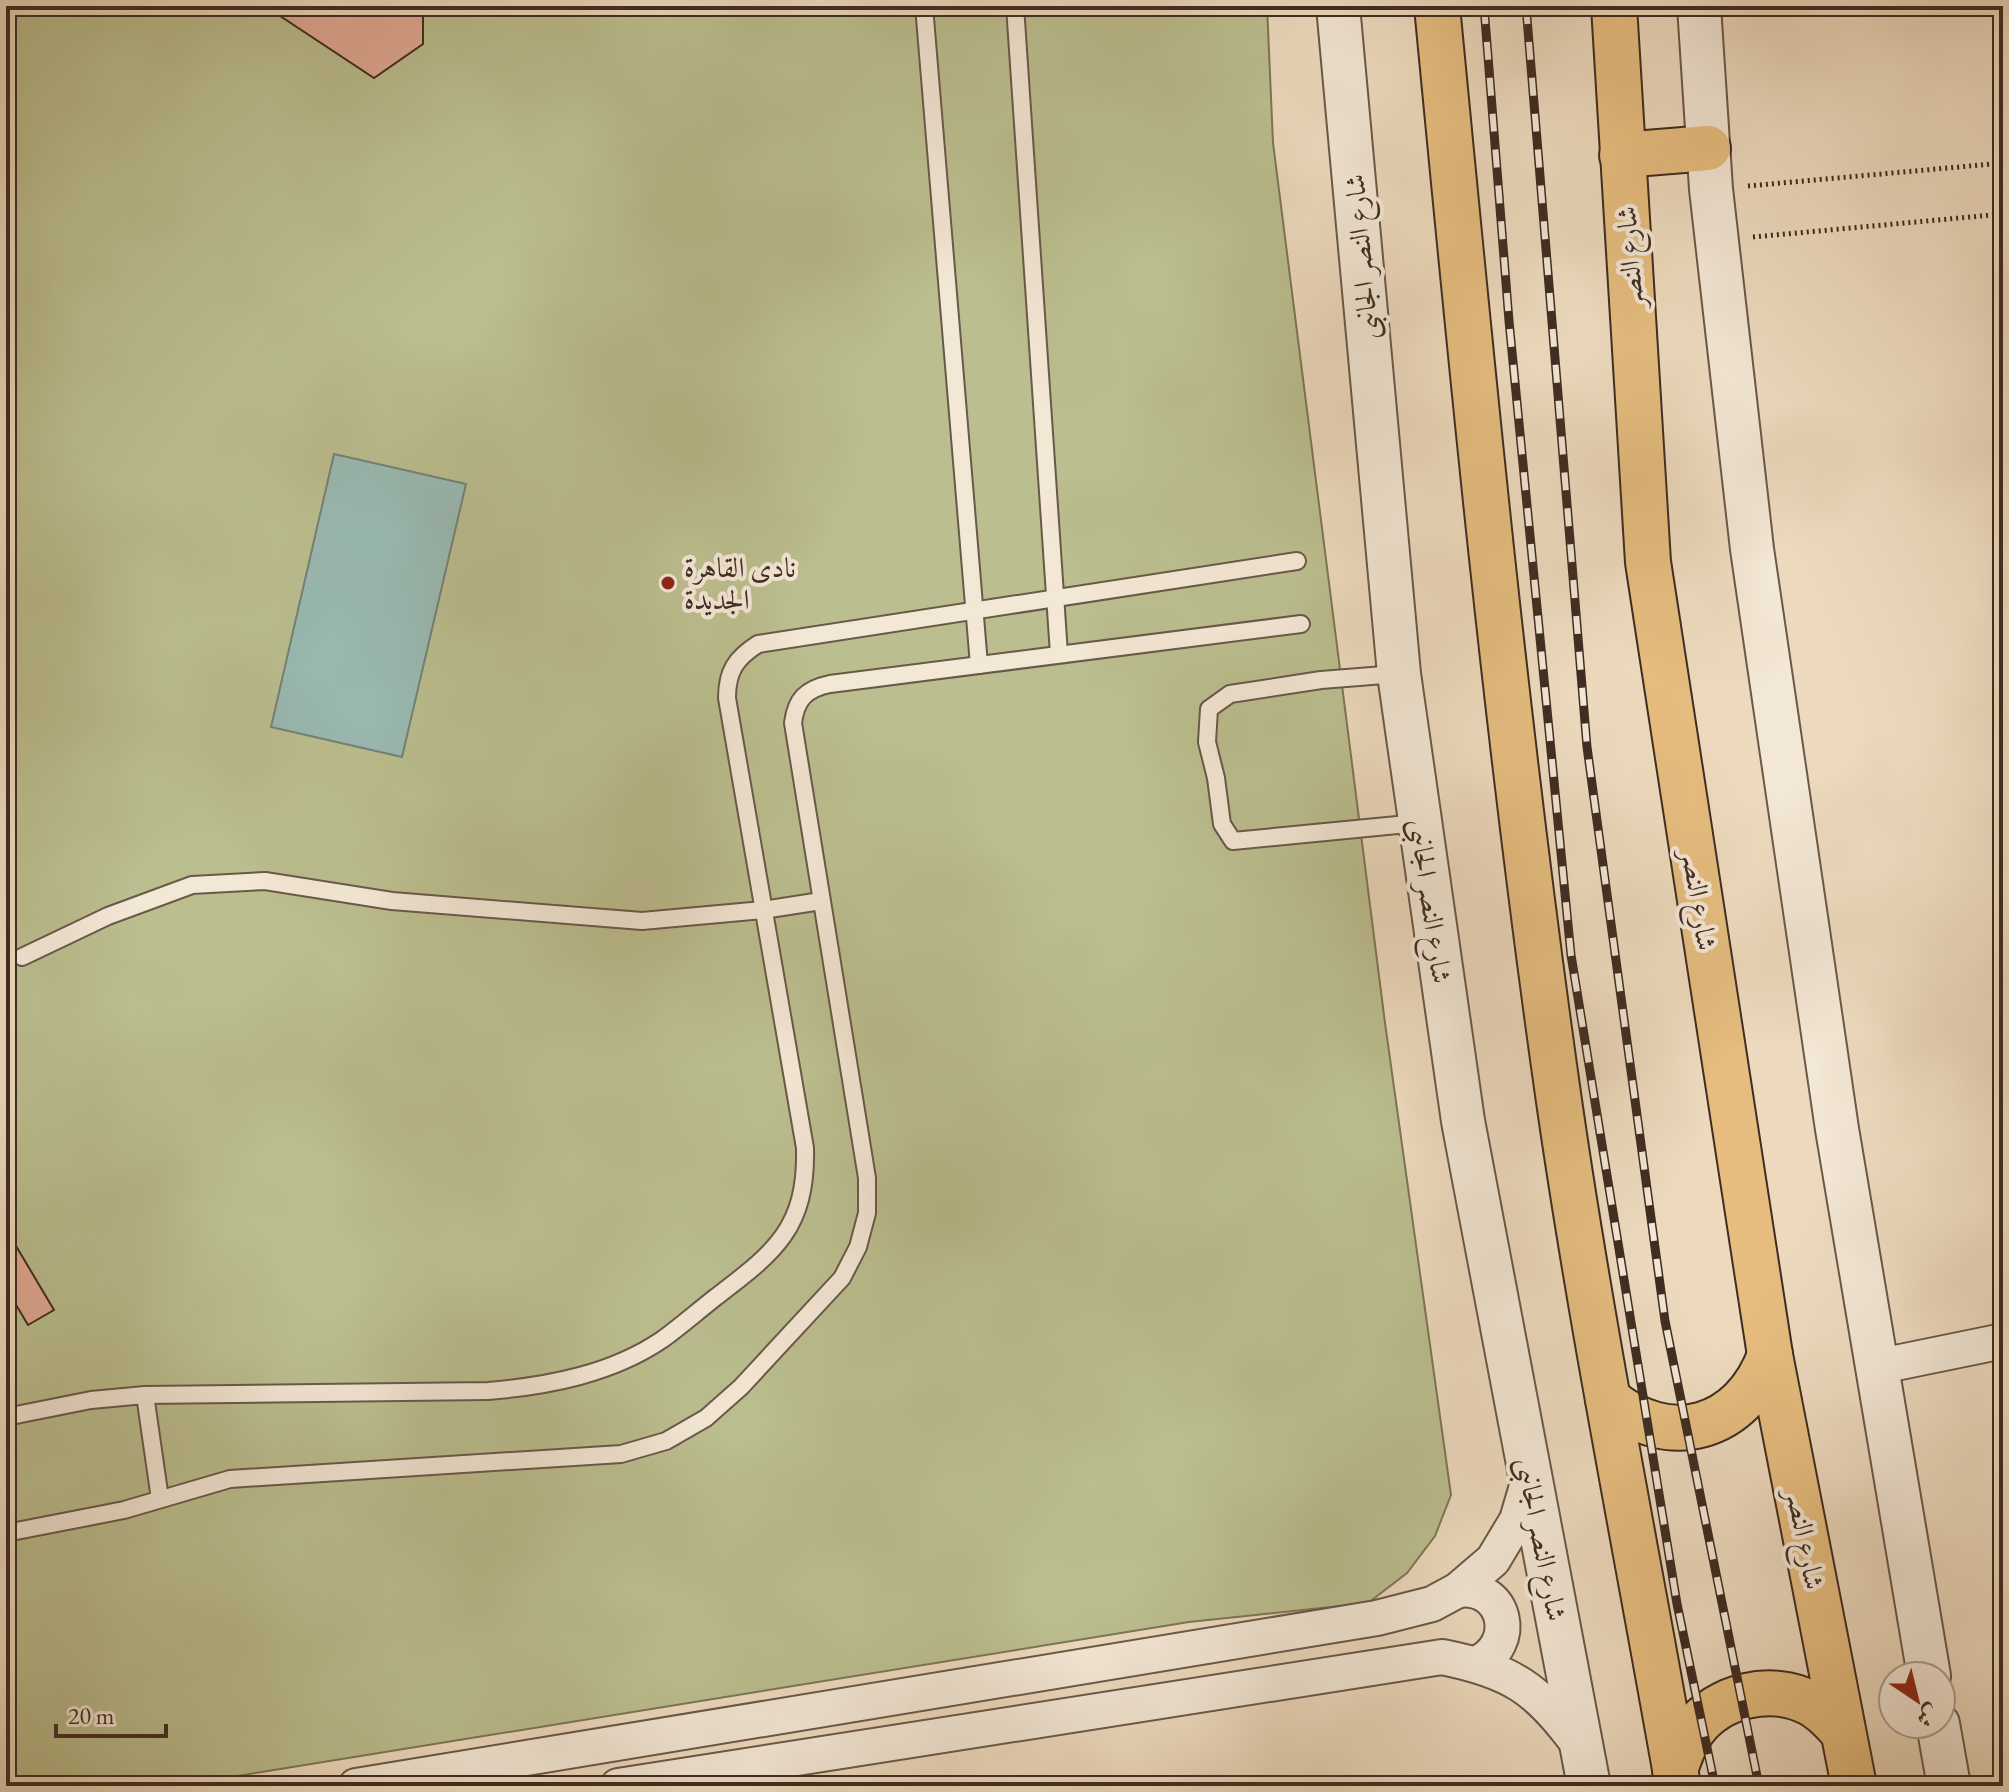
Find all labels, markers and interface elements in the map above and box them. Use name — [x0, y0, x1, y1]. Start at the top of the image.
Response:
street label: شارع النصر الجانبى — [1336, 172, 1392, 341]
street label: شارع النصر — [1607, 205, 1657, 312]
place label: نادى القاهرة الجديدة — [684, 549, 796, 617]
marker: نادى القاهرة الجديدة — [659, 574, 677, 592]
street label: شارع النصر الجانبى — [1396, 816, 1460, 987]
street label: شارع النصر — [1668, 844, 1726, 954]
street label: شارع النصر الجانبى — [1503, 1454, 1576, 1625]
street label: شارع النصر — [1772, 1483, 1833, 1594]
north arrow — [1877, 1660, 1957, 1740]
scale bar — [56, 1688, 166, 1738]
text: ش — [1911, 1698, 1945, 1734]
text: 20 m — [68, 1700, 115, 1731]

